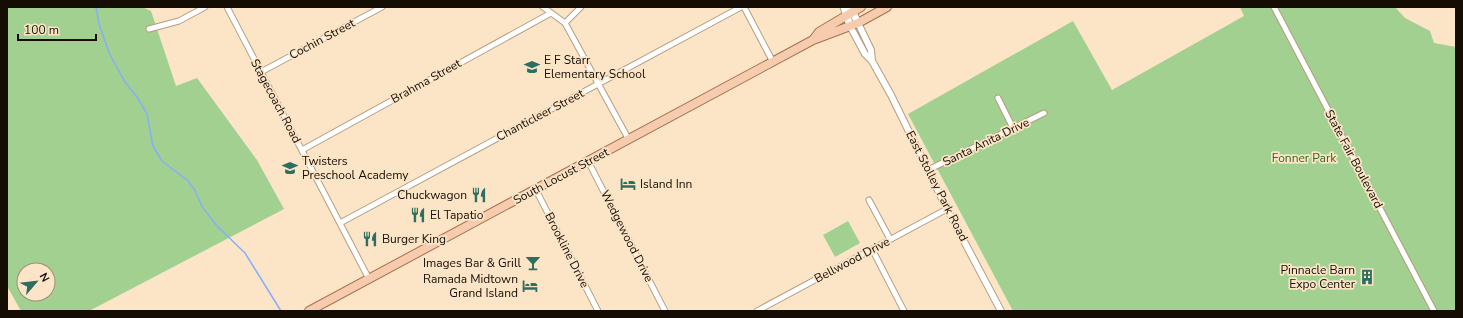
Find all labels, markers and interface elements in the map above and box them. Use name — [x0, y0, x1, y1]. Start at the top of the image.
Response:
street label: Cochin Street — [286, 15, 358, 63]
scale bar — [18, 16, 96, 42]
text: 100 m — [24, 22, 59, 38]
place label: E F Starr Elementary School — [544, 52, 646, 82]
street label: Brahma Street — [388, 55, 465, 107]
street label: Stagecoach Road — [247, 56, 305, 146]
school or university icon: E F Starr Elementary School — [523, 58, 541, 76]
street label: Chanticleer Street — [493, 85, 587, 145]
street label: State Fair Boulevard — [1321, 107, 1387, 211]
street label: Santa Anita Drive — [940, 114, 1032, 170]
street label: East Stolley Park Road — [902, 128, 972, 244]
street label: South Locust Street — [510, 144, 612, 208]
park label: Fonner Park — [1272, 150, 1337, 166]
place label: Twisters Preschool Academy — [302, 153, 409, 183]
school or university icon: Twisters Preschool Academy — [281, 159, 299, 177]
hotel icon: Island Inn — [619, 175, 637, 193]
place label: Island Inn — [640, 176, 692, 192]
restaurant icon: Chuckwagon — [470, 186, 488, 204]
place label: Chuckwagon — [397, 187, 467, 203]
street label: Wedgewood Drive — [597, 187, 657, 285]
restaurant icon: El Tapatio — [409, 206, 427, 224]
place label: El Tapatio — [430, 207, 484, 223]
street label: Brookline Drive — [541, 209, 593, 291]
restaurant icon: Burger King — [361, 230, 379, 248]
place label: Burger King — [382, 231, 446, 247]
street label: Bellwood Drive — [811, 233, 893, 287]
bar icon: Images Bar & Grill — [524, 254, 542, 272]
place label: Images Bar & Grill — [423, 255, 521, 271]
north arrow — [16, 262, 56, 302]
place label: Pinnacle Barn Expo Center — [1281, 262, 1356, 292]
building icon: Pinnacle Barn Expo Center — [1358, 268, 1376, 286]
text: N — [36, 270, 53, 285]
place label: Ramada Midtown Grand Island — [423, 271, 518, 301]
hotel icon: Ramada Midtown Grand Island — [521, 277, 539, 295]

